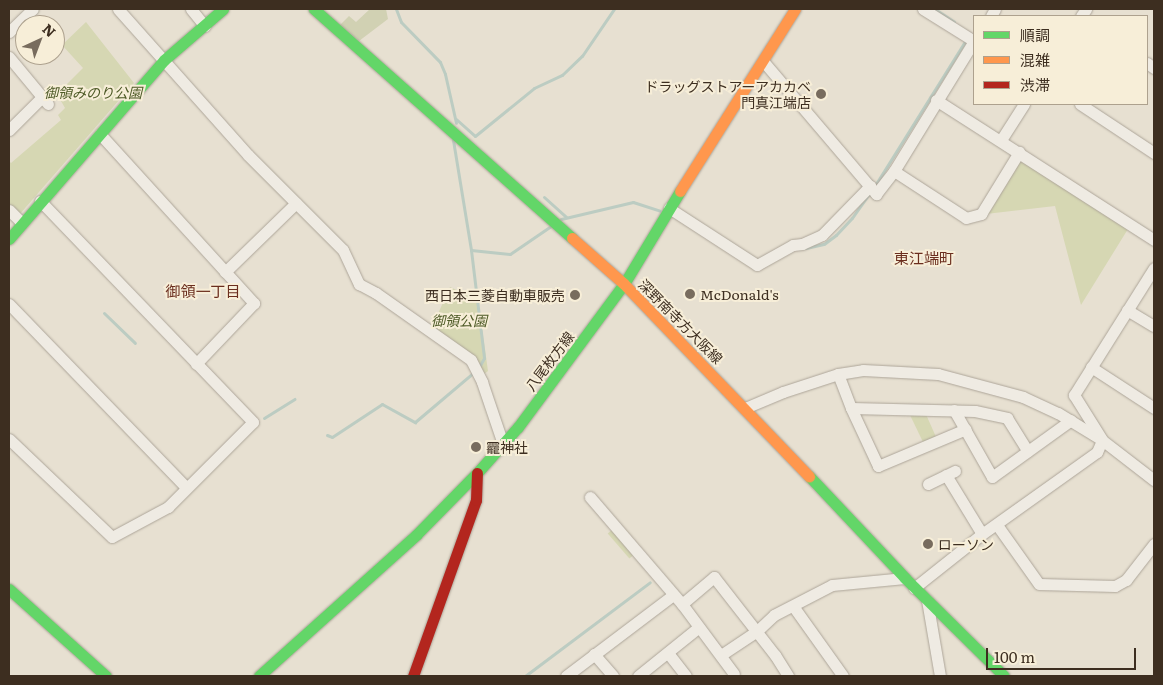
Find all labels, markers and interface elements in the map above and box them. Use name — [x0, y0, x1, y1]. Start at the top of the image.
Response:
north arrow — [15, 15, 65, 65]
legend — [973, 15, 1148, 105]
text: N — [38, 18, 61, 41]
text: 順調 — [1020, 23, 1050, 46]
text: 混雑 — [1020, 48, 1050, 71]
text: 渋滞 — [1020, 73, 1050, 96]
place label: ドラッグストアーアカカベ 門真江端店 — [644, 78, 811, 110]
park label: 御領みのり公園 — [44, 84, 142, 100]
marker: ドラッグストアーアカカベ 門真江端店 — [815, 88, 827, 100]
district label: 東江端町 — [894, 249, 954, 267]
street label: 深野南寺方大阪線 — [635, 275, 727, 367]
district label: 御領一丁目 — [166, 282, 240, 300]
place label: McDonald's — [700, 286, 779, 302]
place label: 西日本三菱自動車販売 — [425, 287, 565, 303]
marker: McDonald's — [684, 288, 696, 300]
marker: 西日本三菱自動車販売 — [569, 289, 581, 301]
park label: 御領公園 — [431, 312, 487, 328]
street label: 八尾枚方線 — [521, 328, 577, 394]
place label: 龗神社 — [486, 439, 528, 455]
marker: 龗神社 — [470, 441, 482, 453]
place label: ローソン — [938, 536, 994, 552]
marker: ローソン — [922, 538, 934, 550]
scale bar — [988, 638, 1138, 670]
text: 100 m — [994, 645, 1035, 668]

